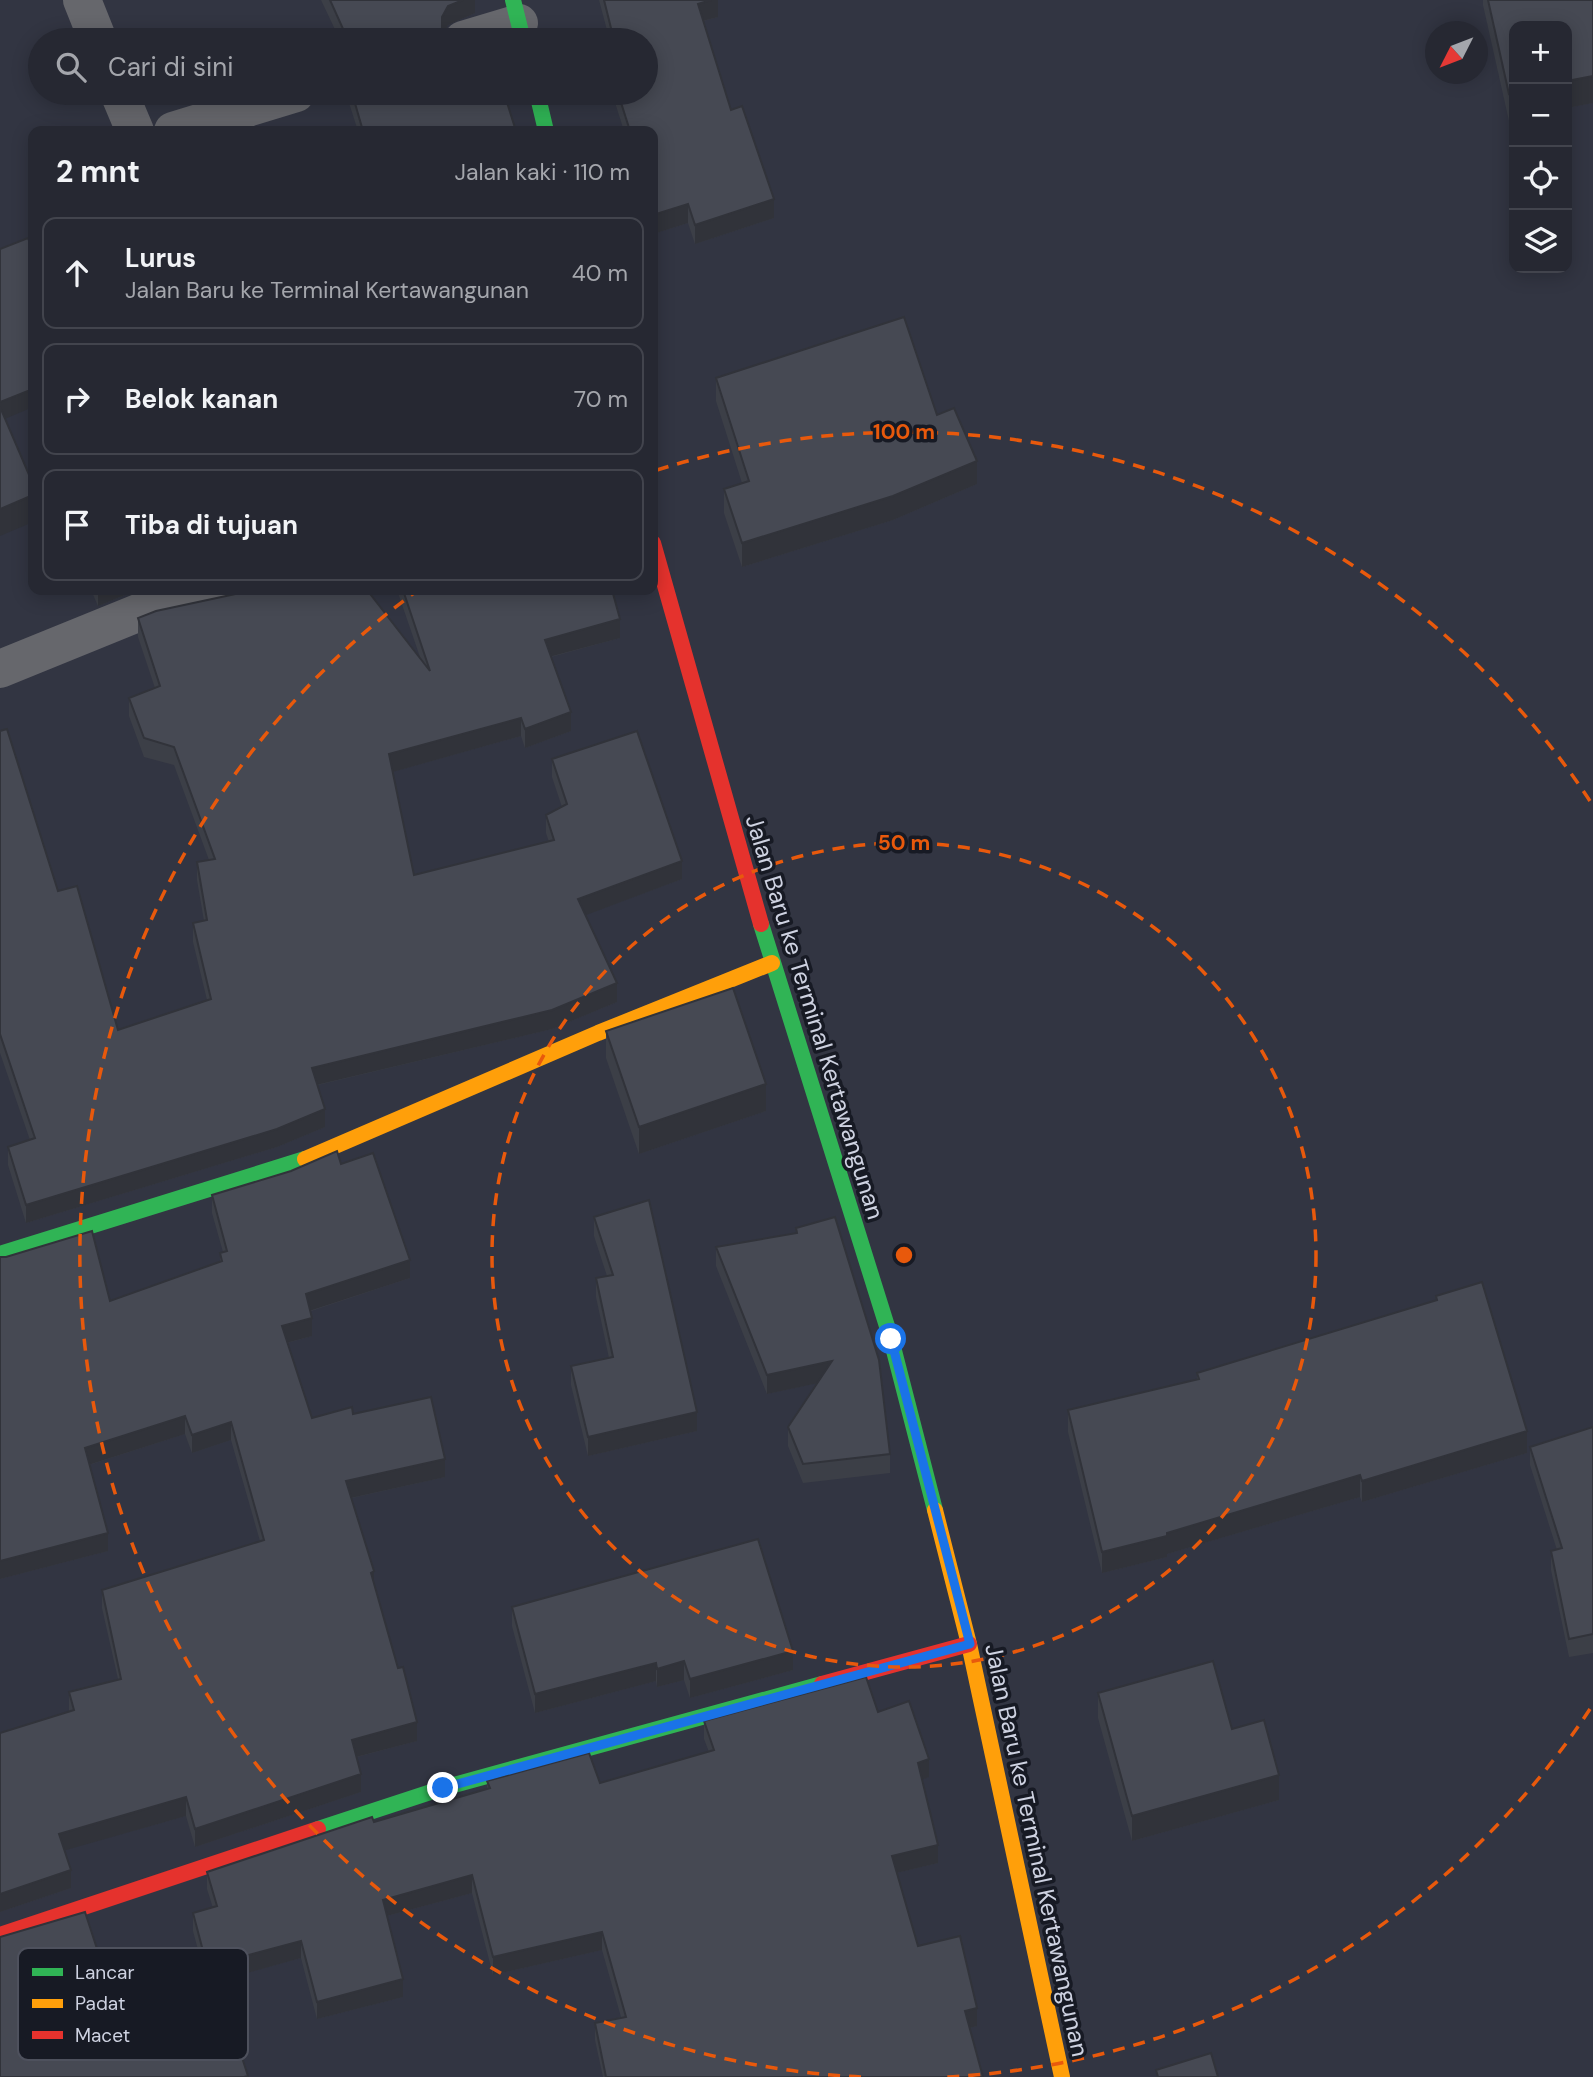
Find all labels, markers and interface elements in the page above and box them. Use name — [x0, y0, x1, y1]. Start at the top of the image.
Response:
north arrow — [1425, 21, 1488, 84]
map controls — [1509, 21, 1572, 273]
button: + — [1509, 21, 1572, 84]
search box — [28, 28, 658, 105]
icon: search — [52, 48, 90, 86]
text: Cari di sini — [108, 50, 233, 84]
button: − — [1509, 84, 1572, 147]
button: locate — [1509, 147, 1572, 210]
text: 2 mnt — [56, 152, 140, 191]
text: Jalan kaki · 110 m — [454, 157, 630, 187]
button: layers — [1509, 210, 1572, 273]
text: Lurus — [125, 241, 196, 275]
icon: ahead — [58, 254, 96, 292]
text: 40 m — [572, 258, 628, 288]
text: Jalan Baru ke Terminal Kertawangunan — [125, 275, 529, 305]
icon: right — [58, 380, 96, 418]
text: Belok kanan — [125, 382, 278, 416]
text: 70 m — [574, 384, 628, 414]
text: 100 m — [873, 418, 935, 446]
icon: arrive — [58, 506, 96, 544]
text: Tiba di tujuan — [125, 508, 298, 542]
street label: Jalan Baru ke Terminal Kertawangunan — [739, 811, 891, 1223]
text: 50 m — [878, 829, 930, 857]
centre of rings — [892, 1243, 916, 1267]
route start — [875, 1323, 906, 1354]
street label: Jalan Baru ke Terminal Kertawangunan — [978, 1641, 1096, 2059]
route end — [427, 1772, 458, 1803]
legend — [18, 1948, 248, 2060]
text: Lancar — [75, 1960, 135, 1985]
text: Padat — [75, 1991, 125, 2016]
text: Macet — [75, 2023, 130, 2048]

